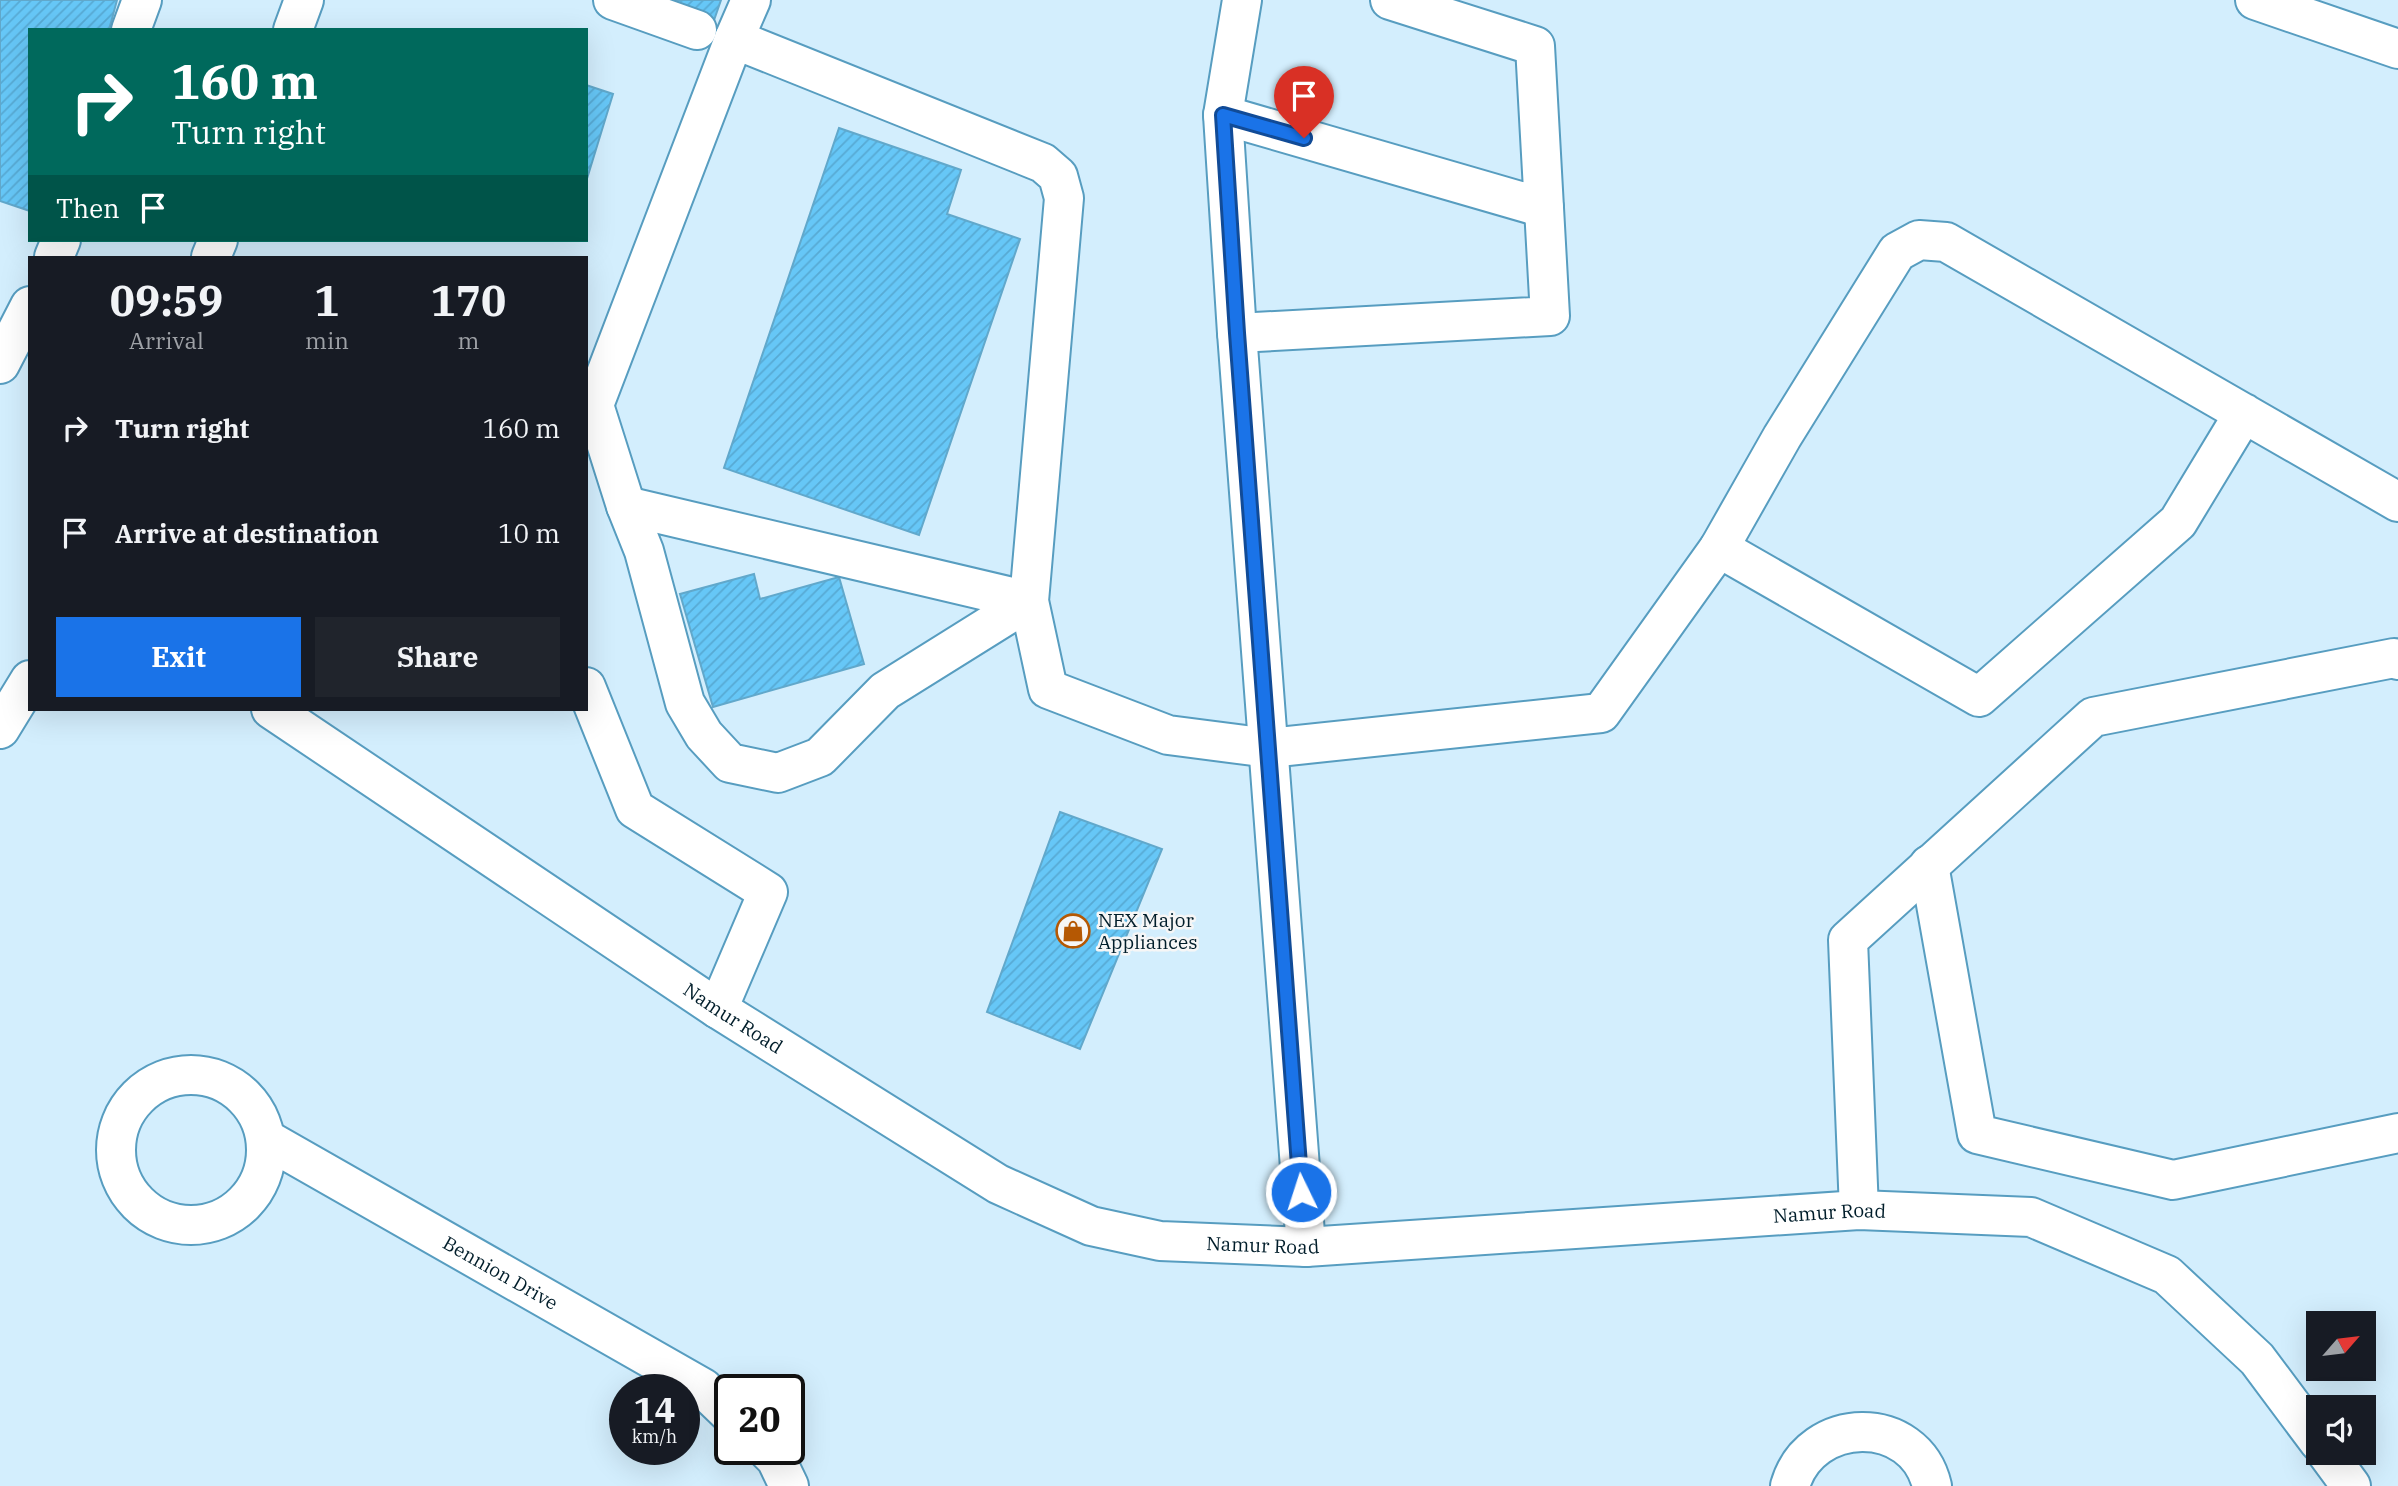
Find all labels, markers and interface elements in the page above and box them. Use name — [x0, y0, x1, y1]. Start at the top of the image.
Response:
text: 160 m — [171, 49, 318, 112]
icon: right — [56, 56, 147, 147]
pin — [1274, 66, 1334, 138]
icon: arrive — [1285, 77, 1323, 115]
text: Turn right — [171, 111, 326, 153]
icon: arrive — [134, 189, 172, 227]
text: Then — [56, 191, 120, 225]
text: 09:59 — [110, 273, 223, 328]
text: 1 — [314, 273, 340, 328]
text: 170 — [431, 273, 506, 328]
text: Arrival — [129, 325, 204, 355]
text: min — [305, 325, 349, 355]
text: m — [457, 325, 479, 355]
icon: right — [56, 409, 94, 447]
text: Turn right — [115, 411, 249, 445]
text: 160 m — [482, 411, 560, 445]
icon: arrive — [56, 514, 94, 552]
text: Arrive at destination — [115, 516, 379, 550]
text: 10 m — [498, 516, 560, 550]
button: Exit — [56, 617, 301, 697]
button: Share — [315, 617, 560, 697]
place label: NEX Major Appliances — [1098, 908, 1197, 954]
shop icon: NEX Major Appliances — [1054, 912, 1092, 950]
street label: Namur Road — [679, 977, 787, 1059]
position arrow — [1264, 1155, 1338, 1229]
street label: Namur Road — [1772, 1198, 1886, 1228]
street label: Bennion Drive — [439, 1230, 562, 1315]
street label: Namur Road — [1206, 1231, 1320, 1259]
north arrow — [2306, 1311, 2376, 1381]
map controls — [2306, 1311, 2376, 1465]
speed limit sign: 20 — [714, 1374, 805, 1465]
text: 14 — [633, 1387, 676, 1433]
button: sound — [2306, 1395, 2376, 1465]
text: km/h — [632, 1425, 677, 1448]

